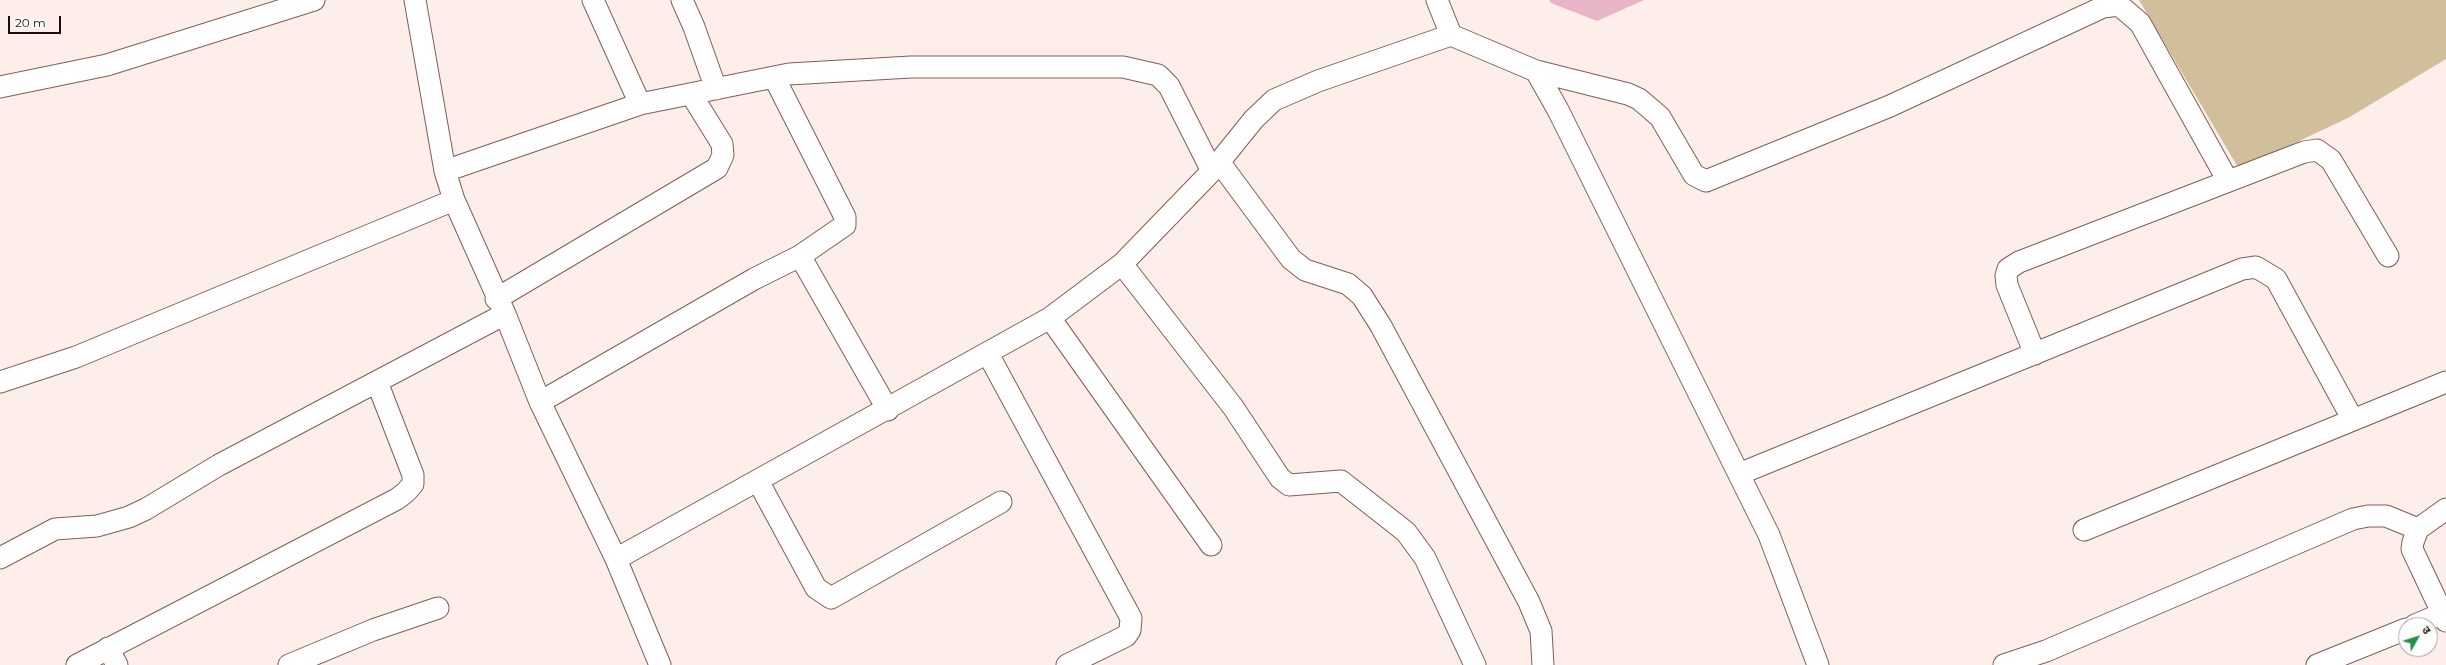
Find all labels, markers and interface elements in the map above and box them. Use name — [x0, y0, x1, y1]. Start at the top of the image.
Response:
scale bar — [10, 8, 63, 34]
text: 20 m — [15, 15, 46, 30]
north arrow — [2398, 617, 2438, 657]
text: उ — [2419, 623, 2434, 637]

